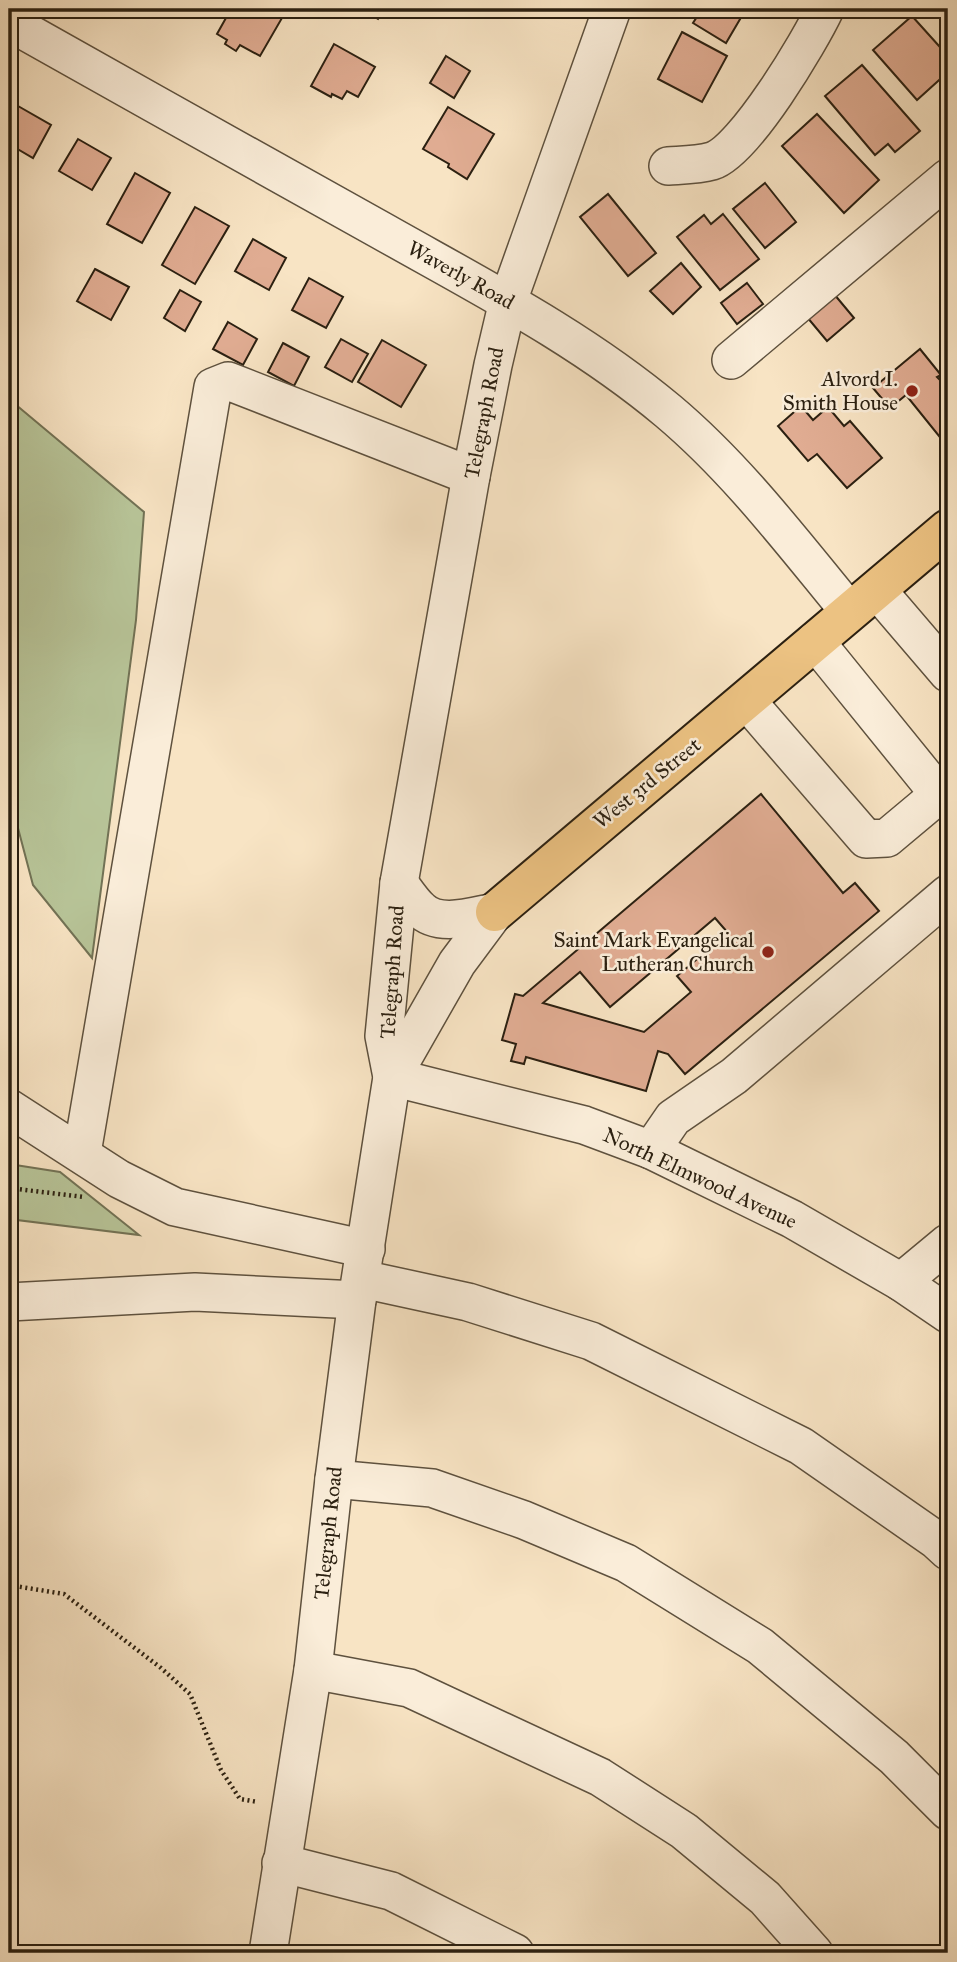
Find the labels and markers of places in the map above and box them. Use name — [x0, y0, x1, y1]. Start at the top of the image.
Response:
place label: Alvord I. Smith House — [783, 366, 898, 416]
marker: Alvord I. Smith House — [904, 383, 920, 399]
place label: Saint Mark Evangelical Lutheran Church — [553, 927, 754, 977]
marker: Saint Mark Evangelical Lutheran Church — [760, 944, 776, 960]

